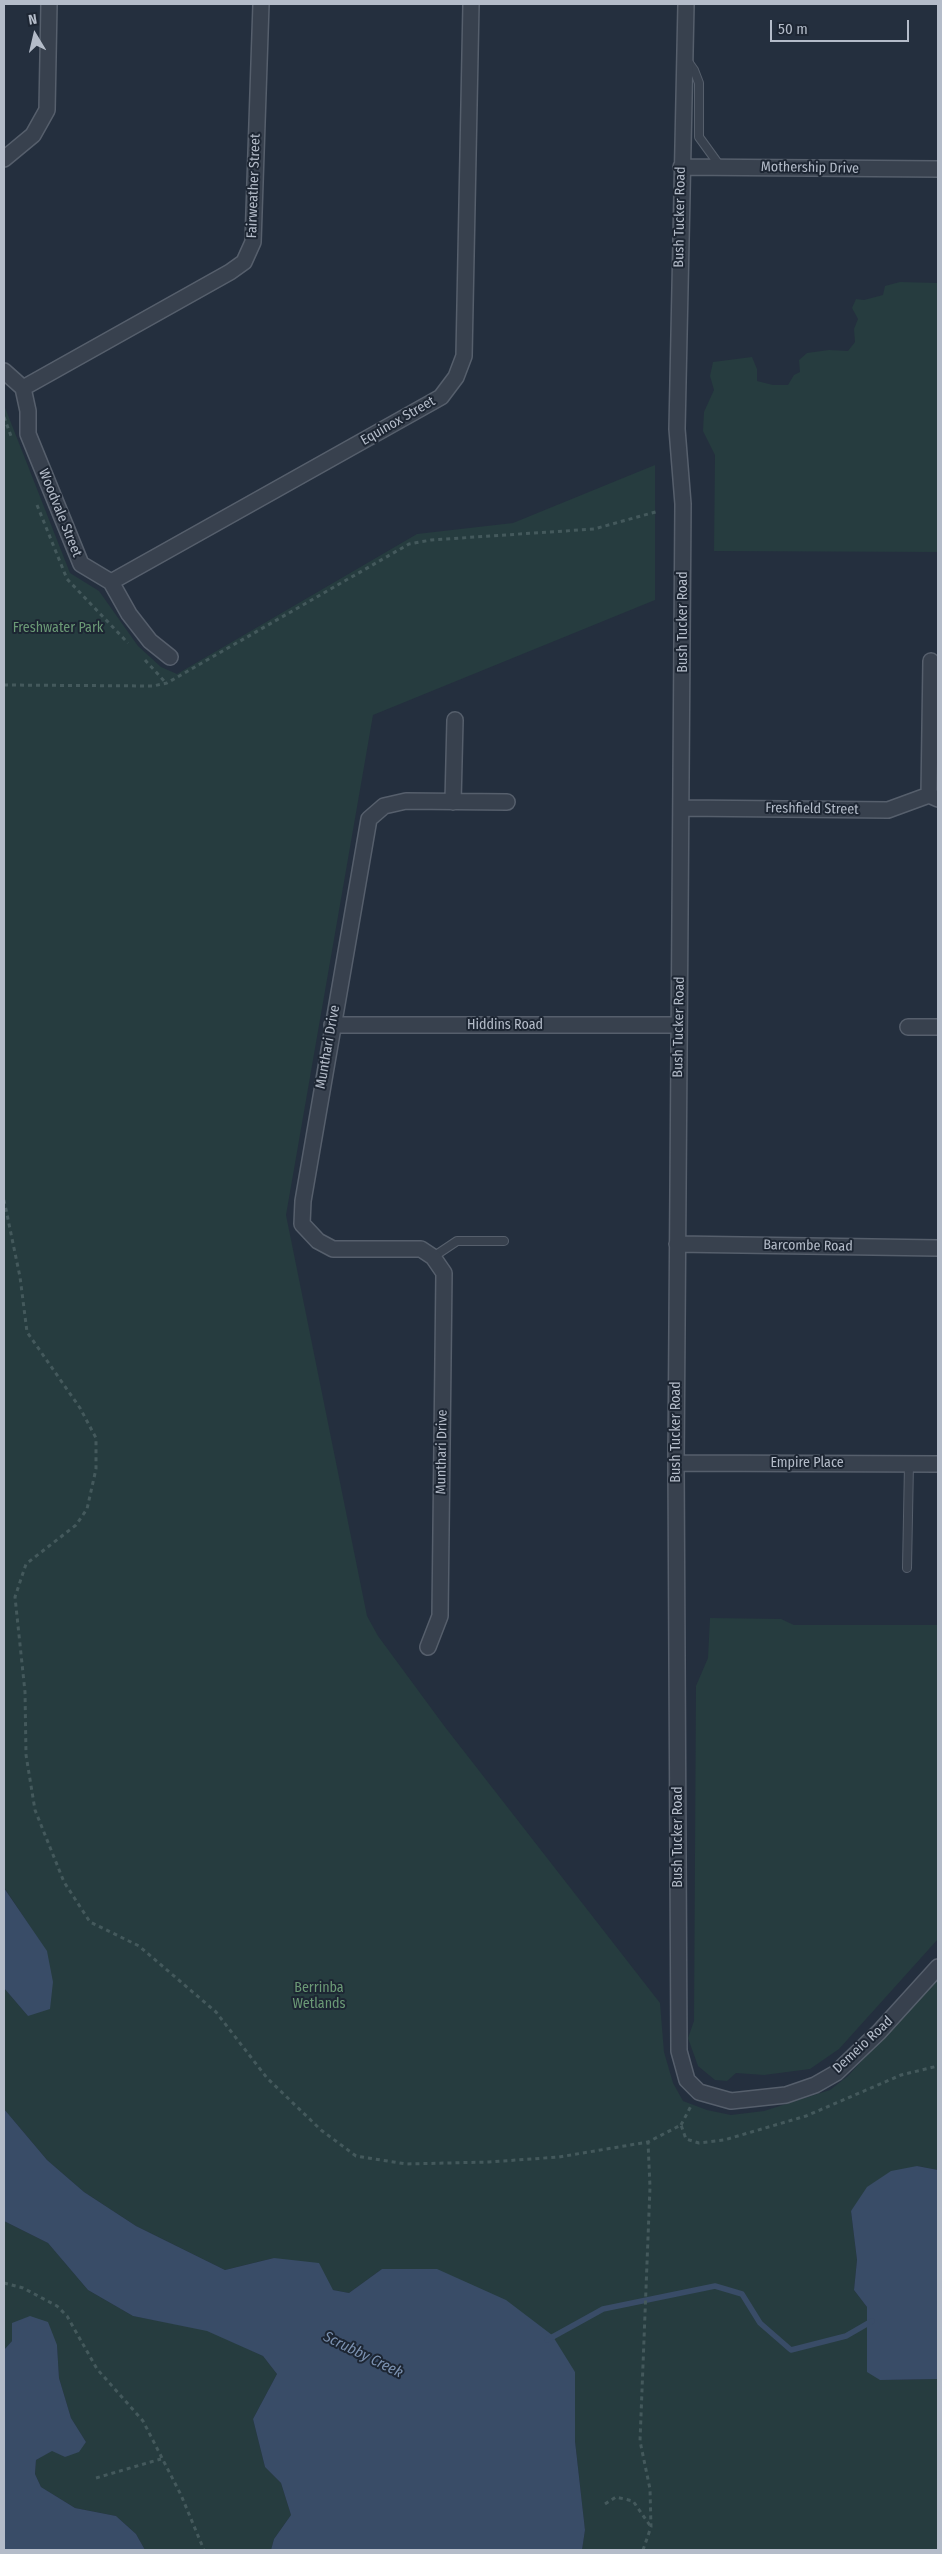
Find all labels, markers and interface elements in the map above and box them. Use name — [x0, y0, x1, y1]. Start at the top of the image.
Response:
north arrow — [10, 10, 60, 60]
scale bar — [772, 10, 911, 42]
text: N — [27, 11, 38, 29]
text: 50 m — [778, 20, 808, 38]
street label: Fairweather Street — [244, 133, 264, 239]
street label: Mothership Drive — [761, 159, 859, 177]
street label: Bush Tucker Road — [671, 166, 689, 268]
street label: Equinox Street — [358, 393, 438, 449]
street label: Woodvale Street — [35, 466, 85, 560]
street label: Bush Tucker Road — [675, 571, 691, 673]
park label: Freshwater Park — [13, 620, 103, 636]
street label: Freshfield Street — [765, 800, 859, 818]
street label: Bush Tucker Road — [670, 976, 688, 1078]
street label: Munthari Drive — [312, 1004, 344, 1090]
street label: Hiddins Road — [467, 1017, 543, 1033]
street label: Barcombe Road — [763, 1237, 853, 1255]
street label: Bush Tucker Road — [668, 1381, 684, 1483]
street label: Munthari Drive — [433, 1409, 451, 1495]
street label: Empire Place — [770, 1455, 844, 1471]
street label: Bush Tucker Road — [670, 1786, 686, 1888]
park label: Berrinba Wetlands — [292, 1980, 346, 2012]
street label: Demeio Road — [830, 2013, 896, 2077]
water label: Scrubby Creek — [320, 2328, 406, 2382]

